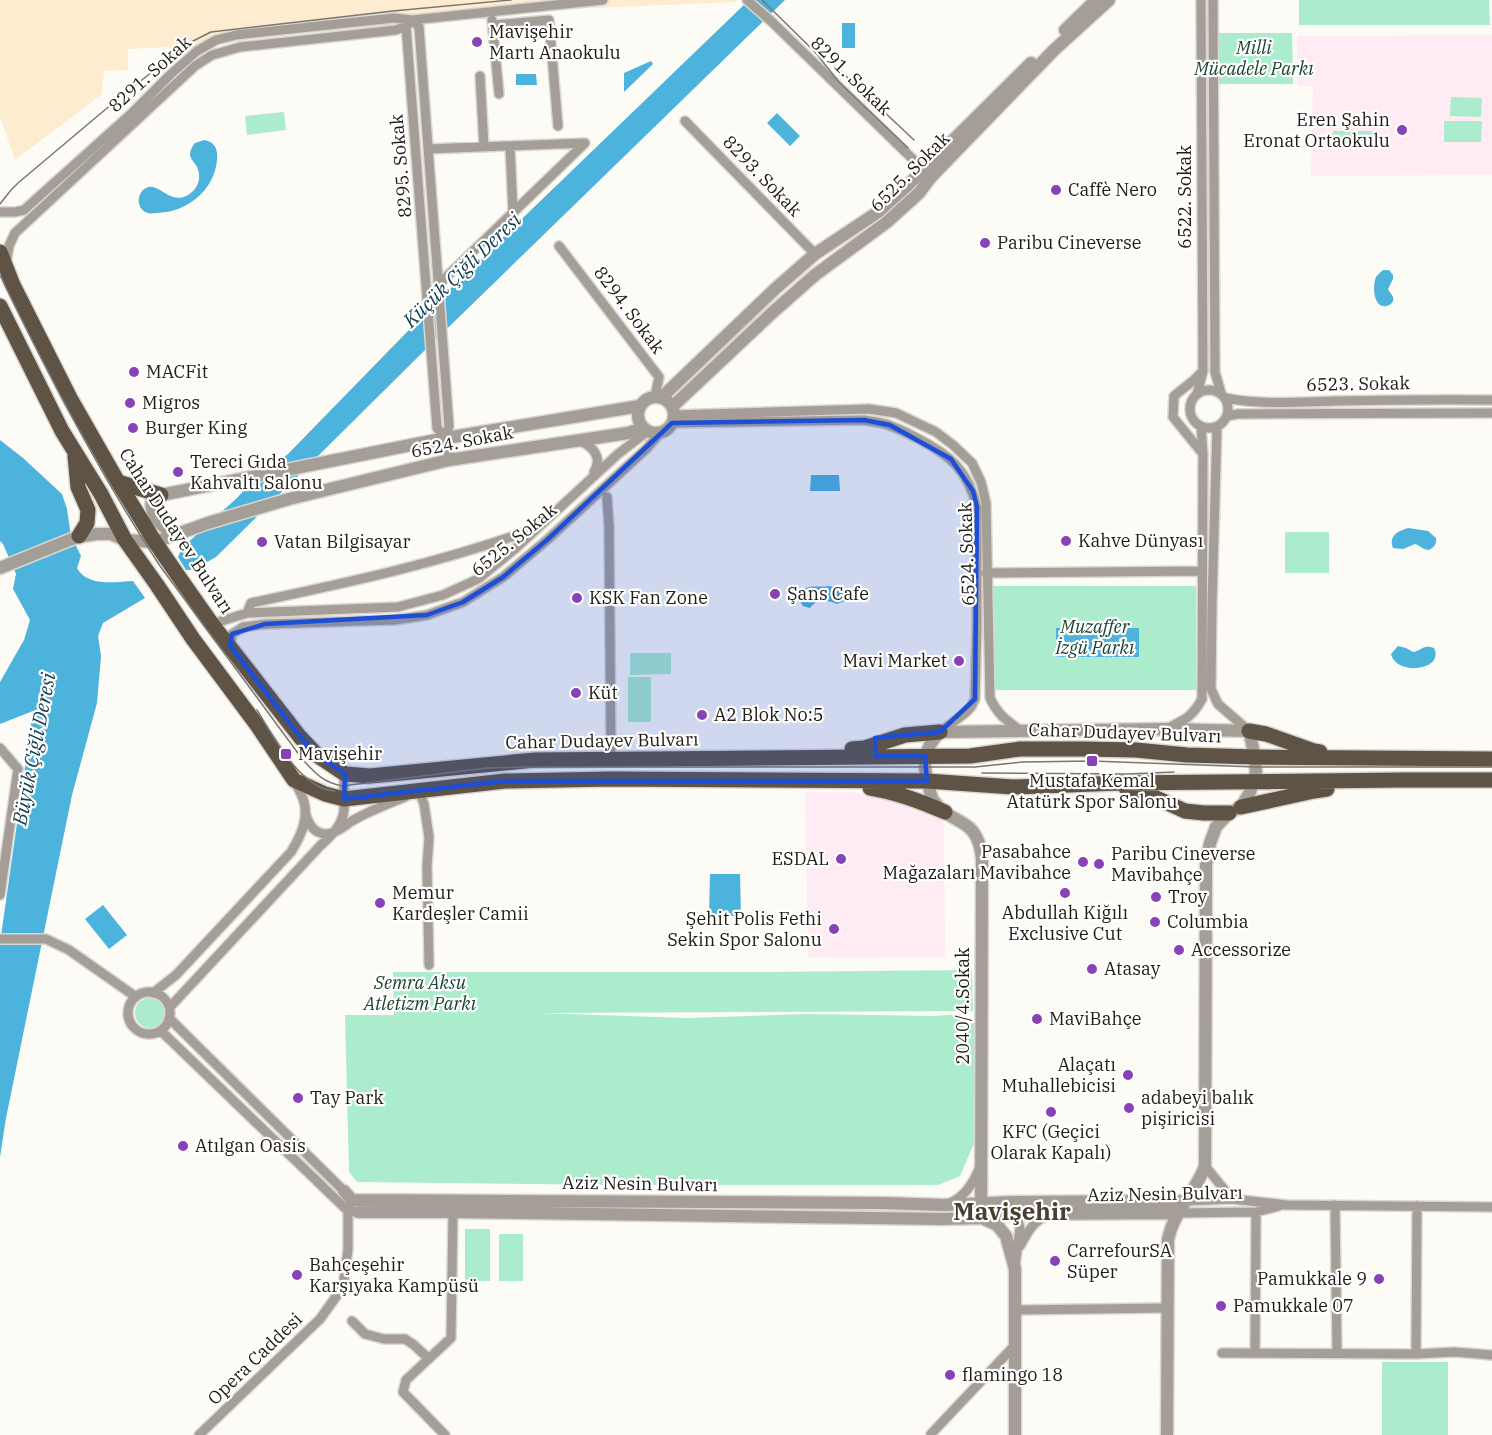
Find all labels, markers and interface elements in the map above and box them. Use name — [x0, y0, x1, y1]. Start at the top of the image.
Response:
place label: Mavişehir Martı Anaokulu — [489, 20, 621, 64]
street label: 8291. Sokak — [103, 30, 196, 117]
street label: 8291. Sokak — [806, 31, 897, 120]
marker: Mavişehir Martı Anaokulu — [470, 35, 484, 49]
park label: Milli Mücadele Parkı — [1193, 36, 1314, 80]
place label: Eren Şahin Eronat Ortaokulu — [1243, 108, 1390, 152]
street label: 8295. Sokak — [384, 113, 416, 219]
marker: Eren Şahin Eronat Ortaokulu — [1395, 123, 1409, 137]
street label: 6525. Sokak — [865, 126, 955, 216]
street label: 8293. Sokak — [718, 130, 807, 221]
street label: 6522. Sokak — [1173, 145, 1196, 249]
place label: Caffè Nero — [1068, 178, 1157, 201]
marker: Caffè Nero — [1049, 183, 1063, 197]
water label: Küçük Çiğli Deresi — [396, 206, 527, 334]
place label: Paribu Cineverse — [997, 231, 1142, 254]
marker: Paribu Cineverse — [978, 236, 992, 250]
street label: 8294. Sokak — [589, 261, 670, 358]
place label: MACFit — [146, 360, 208, 383]
marker: MACFit — [127, 365, 141, 379]
street label: 6523. Sokak — [1306, 371, 1411, 396]
place label: Migros — [142, 391, 200, 414]
marker: Migros — [123, 396, 137, 410]
place label: Burger King — [145, 416, 247, 439]
street label: 6524. Sokak — [409, 420, 516, 463]
marker: Burger King — [126, 421, 140, 435]
street label: Cahar Dudayev Bulvarı — [114, 443, 239, 618]
place label: Tereci Gıda Kahvaltı Salonu — [190, 450, 323, 494]
marker: Tereci Gıda Kahvaltı Salonu — [171, 465, 185, 479]
street label: 6525. Sokak — [466, 498, 562, 581]
street label: 6524. Sokak — [953, 501, 980, 606]
place label: Kahve Dünyası — [1078, 529, 1204, 552]
place label: Vatan Bilgisayar — [274, 530, 411, 553]
marker: Kahve Dünyası — [1059, 534, 1073, 548]
marker: Vatan Bilgisayar — [255, 535, 269, 549]
place label: Şans Cafe — [787, 582, 869, 605]
place label: KSK Fan Zone — [589, 586, 708, 609]
marker: Şans Cafe — [768, 587, 782, 601]
marker: KSK Fan Zone — [570, 591, 584, 605]
park label: Muzaffer İzgü Parkı — [1054, 615, 1135, 659]
place label: Mavi Market — [843, 649, 947, 672]
marker: Mavi Market — [952, 654, 966, 668]
water label: Büyük Çiğli Deresi — [5, 670, 62, 828]
place label: Küt — [588, 681, 618, 704]
marker: Küt — [569, 686, 583, 700]
place label: A2 Blok No:5 — [714, 703, 824, 726]
marker: A2 Blok No:5 — [695, 708, 709, 722]
street label: Cahar Dudayev Bulvarı — [1028, 718, 1222, 747]
street label: Cahar Dudayev Bulvarı — [505, 727, 699, 754]
place label: Mavişehir — [298, 742, 382, 765]
marker: Mavişehir — [279, 747, 293, 761]
marker: Mustafa Kemal Atatürk Spor Salonu — [1085, 754, 1099, 768]
place label: Mustafa Kemal Atatürk Spor Salonu — [1007, 769, 1177, 813]
place label: Pasabahce Mağazaları Mavibahce — [883, 840, 1071, 884]
place label: Paribu Cineverse Mavibahçe — [1111, 842, 1256, 886]
place label: ESDAL — [772, 847, 829, 870]
marker: ESDAL — [834, 852, 848, 866]
marker: Pasabahce Mağazaları Mavibahce — [1076, 855, 1090, 869]
marker: Paribu Cineverse Mavibahçe — [1092, 857, 1106, 871]
place label: Memur Kardeşler Camii — [392, 881, 529, 925]
place label: Troy — [1168, 885, 1208, 908]
marker: Abdullah Kiğılı Exclusive Cut — [1058, 886, 1072, 900]
marker: Troy — [1149, 890, 1163, 904]
marker: Memur Kardeşler Camii — [373, 896, 387, 910]
place label: Abdullah Kiğılı Exclusive Cut — [1002, 901, 1129, 945]
place label: Şehit Polis Fethi Sekin Spor Salonu — [667, 907, 822, 951]
place label: Columbia — [1167, 910, 1249, 933]
marker: Columbia — [1148, 915, 1162, 929]
marker: Şehit Polis Fethi Sekin Spor Salonu — [827, 922, 841, 936]
place label: Accessorize — [1191, 938, 1291, 961]
marker: Accessorize — [1172, 943, 1186, 957]
street label: 2040/4.Sokak — [951, 947, 974, 1065]
place label: Atasay — [1104, 957, 1161, 980]
marker: Atasay — [1085, 962, 1099, 976]
park label: Semra Aksu Atletizm Parkı — [363, 971, 477, 1015]
place label: MaviBahçe — [1049, 1007, 1141, 1030]
marker: MaviBahçe — [1030, 1012, 1044, 1026]
place label: Alaçatı Muhallebicisi — [1002, 1053, 1116, 1097]
marker: Alaçatı Muhallebicisi — [1121, 1068, 1135, 1082]
place label: Tay Park — [310, 1086, 384, 1109]
place label: adabeyi balık pişiricisi — [1141, 1086, 1254, 1130]
marker: Tay Park — [291, 1091, 305, 1105]
marker: adabeyi balık pişiricisi — [1122, 1101, 1136, 1115]
marker: KFC (Geçici Olarak Kapalı) — [1044, 1105, 1058, 1119]
place label: KFC (Geçici Olarak Kapalı) — [990, 1120, 1112, 1164]
place label: Atılgan Oasis — [195, 1134, 306, 1157]
marker: Atılgan Oasis — [176, 1139, 190, 1153]
street label: Aziz Nesin Bulvarı — [562, 1171, 718, 1196]
street label: Aziz Nesin Bulvarı — [1087, 1181, 1243, 1206]
district label: Mavişehir — [953, 1195, 1071, 1227]
place label: CarrefourSA Süper — [1067, 1239, 1173, 1283]
place label: Bahçeşehir Karşıyaka Kampüsü — [309, 1253, 479, 1297]
marker: CarrefourSA Süper — [1048, 1254, 1062, 1268]
place label: Pamukkale 9 — [1257, 1267, 1367, 1290]
marker: Bahçeşehir Karşıyaka Kampüsü — [290, 1268, 304, 1282]
marker: Pamukkale 9 — [1372, 1272, 1386, 1286]
place label: Pamukkale 07 — [1233, 1294, 1354, 1317]
marker: Pamukkale 07 — [1214, 1299, 1228, 1313]
street label: Opera Caddesi — [202, 1307, 307, 1410]
place label: flamingo 18 — [962, 1363, 1063, 1386]
marker: flamingo 18 — [943, 1368, 957, 1382]

